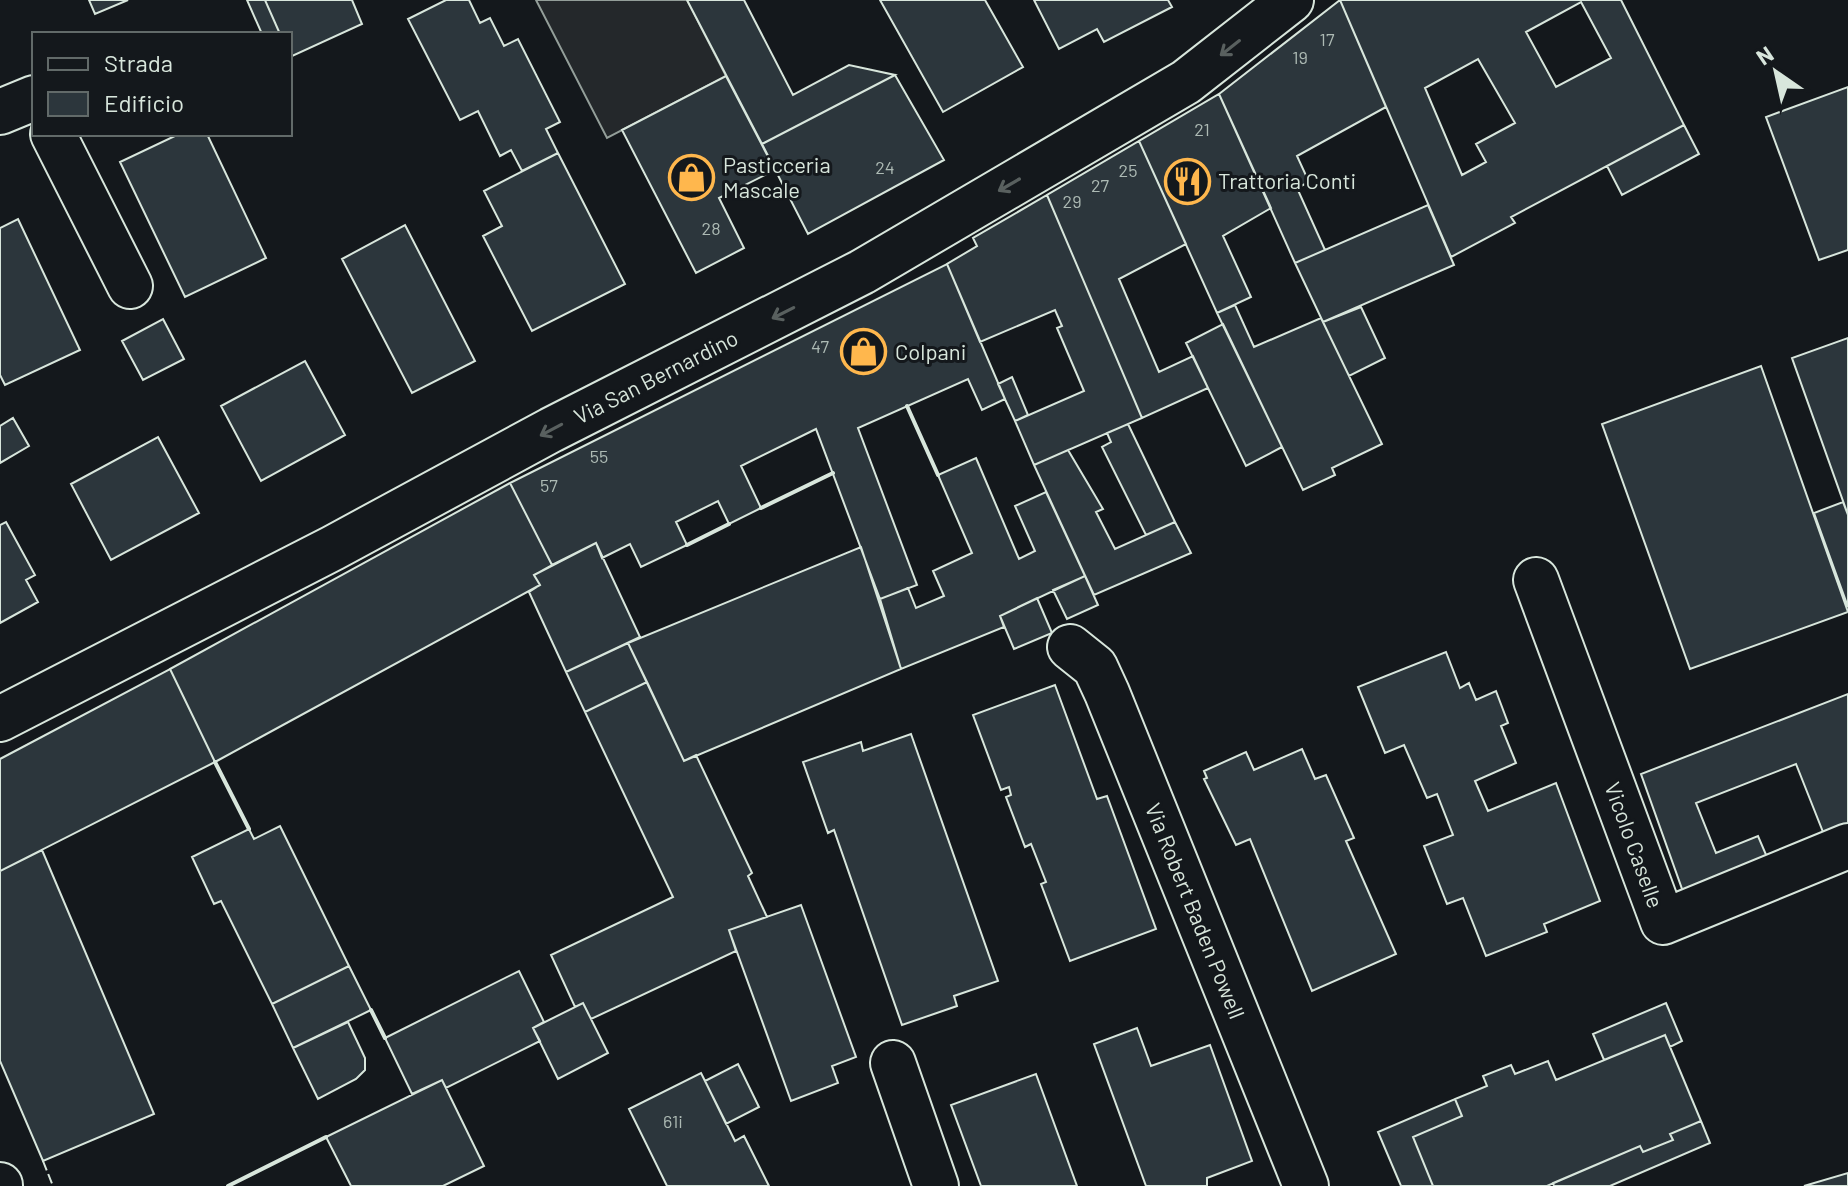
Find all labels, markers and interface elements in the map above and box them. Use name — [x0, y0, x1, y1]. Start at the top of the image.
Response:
house number: 17 — [1320, 28, 1335, 50]
legend — [32, 32, 292, 136]
north arrow — [1736, 32, 1816, 112]
one-way arrow — [1219, 39, 1241, 56]
text: N — [1751, 40, 1778, 69]
house number: 19 — [1292, 46, 1308, 68]
text: Strada — [104, 48, 173, 77]
text: Edificio — [104, 88, 184, 117]
house number: 21 — [1194, 118, 1210, 140]
place label: Pasticceria Mascale — [723, 151, 831, 202]
shop icon: Pasticceria Mascale — [668, 154, 716, 202]
house number: 24 — [875, 156, 895, 178]
restaurant icon: Trattoria Conti — [1163, 157, 1211, 205]
house number: 25 — [1119, 159, 1137, 181]
place label: Trattoria Conti — [1218, 167, 1356, 193]
house number: 27 — [1091, 174, 1110, 196]
one-way arrow — [998, 177, 1021, 193]
house number: 29 — [1062, 190, 1082, 212]
house number: 28 — [701, 217, 721, 239]
one-way arrow — [771, 305, 795, 321]
street label: Via San Bernardino — [569, 324, 742, 429]
shop icon: Colpani — [840, 328, 888, 376]
house number: 47 — [811, 335, 829, 357]
place label: Colpani — [895, 338, 966, 364]
one-way arrow — [539, 423, 563, 439]
house number: 55 — [590, 445, 608, 467]
house number: 57 — [540, 474, 558, 496]
street label: Vicolo Caselle — [1600, 778, 1670, 911]
street label: Via Robert Baden Powell — [1141, 799, 1251, 1022]
house number: 61i — [663, 1110, 683, 1132]

